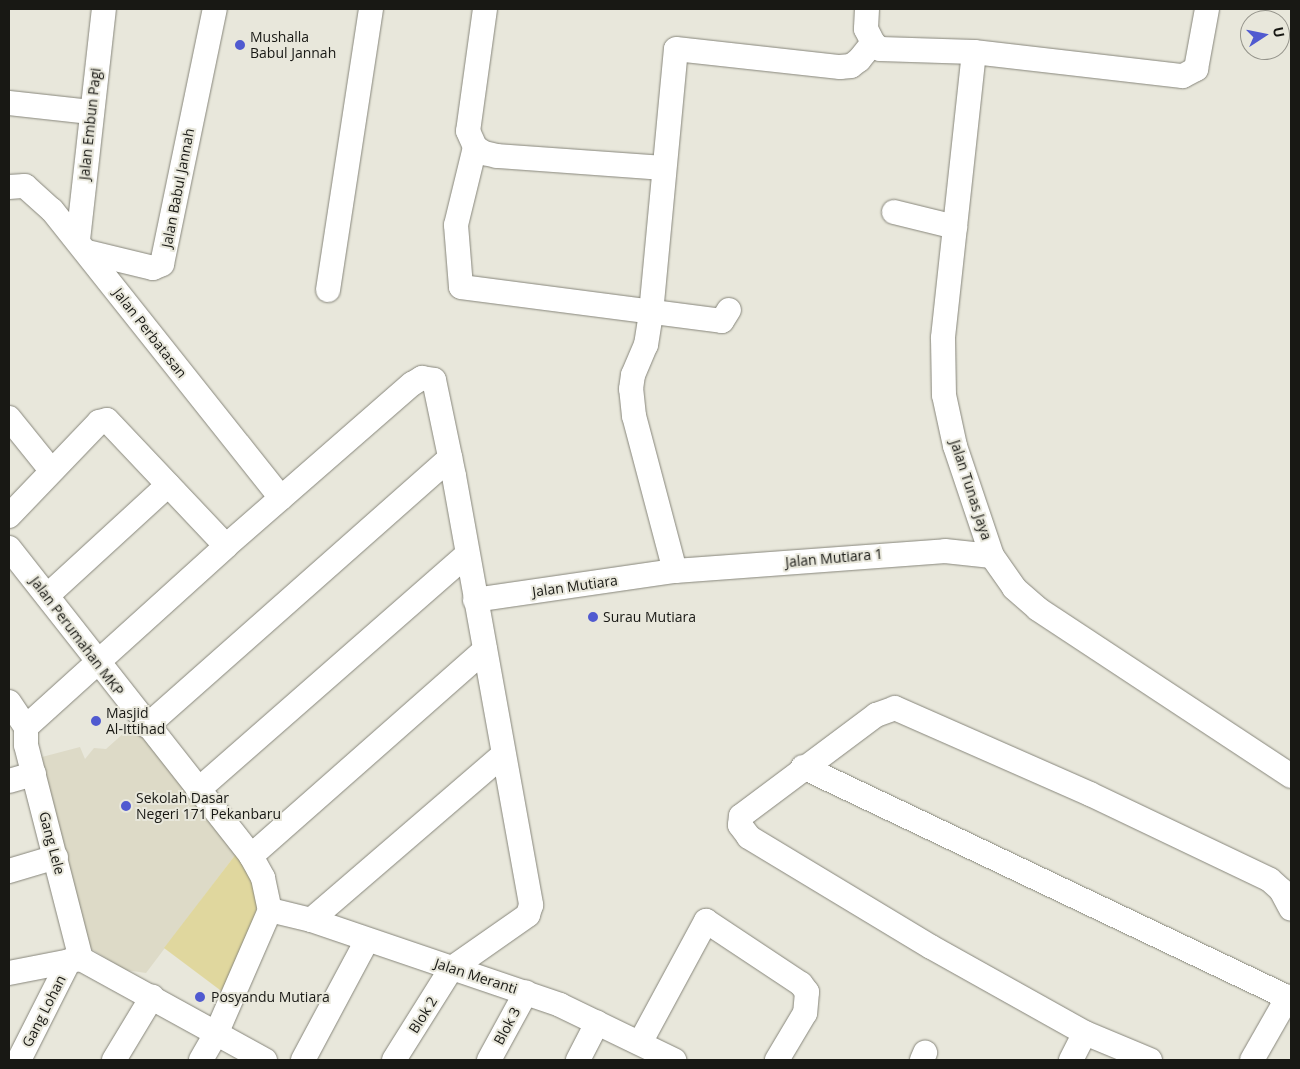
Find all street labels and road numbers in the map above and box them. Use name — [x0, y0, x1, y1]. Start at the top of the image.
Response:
street label: Jalan Embun Pagi — [76, 67, 104, 181]
street label: Jalan Babul Jannah — [158, 127, 198, 249]
street label: Jalan Perbatasan — [110, 285, 190, 381]
street label: Jalan Tunas Jaya — [947, 438, 995, 542]
street label: Jalan Mutiara 1 — [785, 545, 883, 571]
street label: Jalan Mutiara — [531, 572, 619, 600]
street label: Jalan Perumahan MKP — [27, 573, 127, 699]
street label: Gang Lele — [36, 810, 68, 876]
street label: Jalan Meranti — [432, 955, 520, 997]
street label: Gang Lohan — [19, 972, 69, 1050]
street label: Blok 2 — [405, 994, 441, 1036]
street label: Blok 3 — [490, 1004, 524, 1048]

